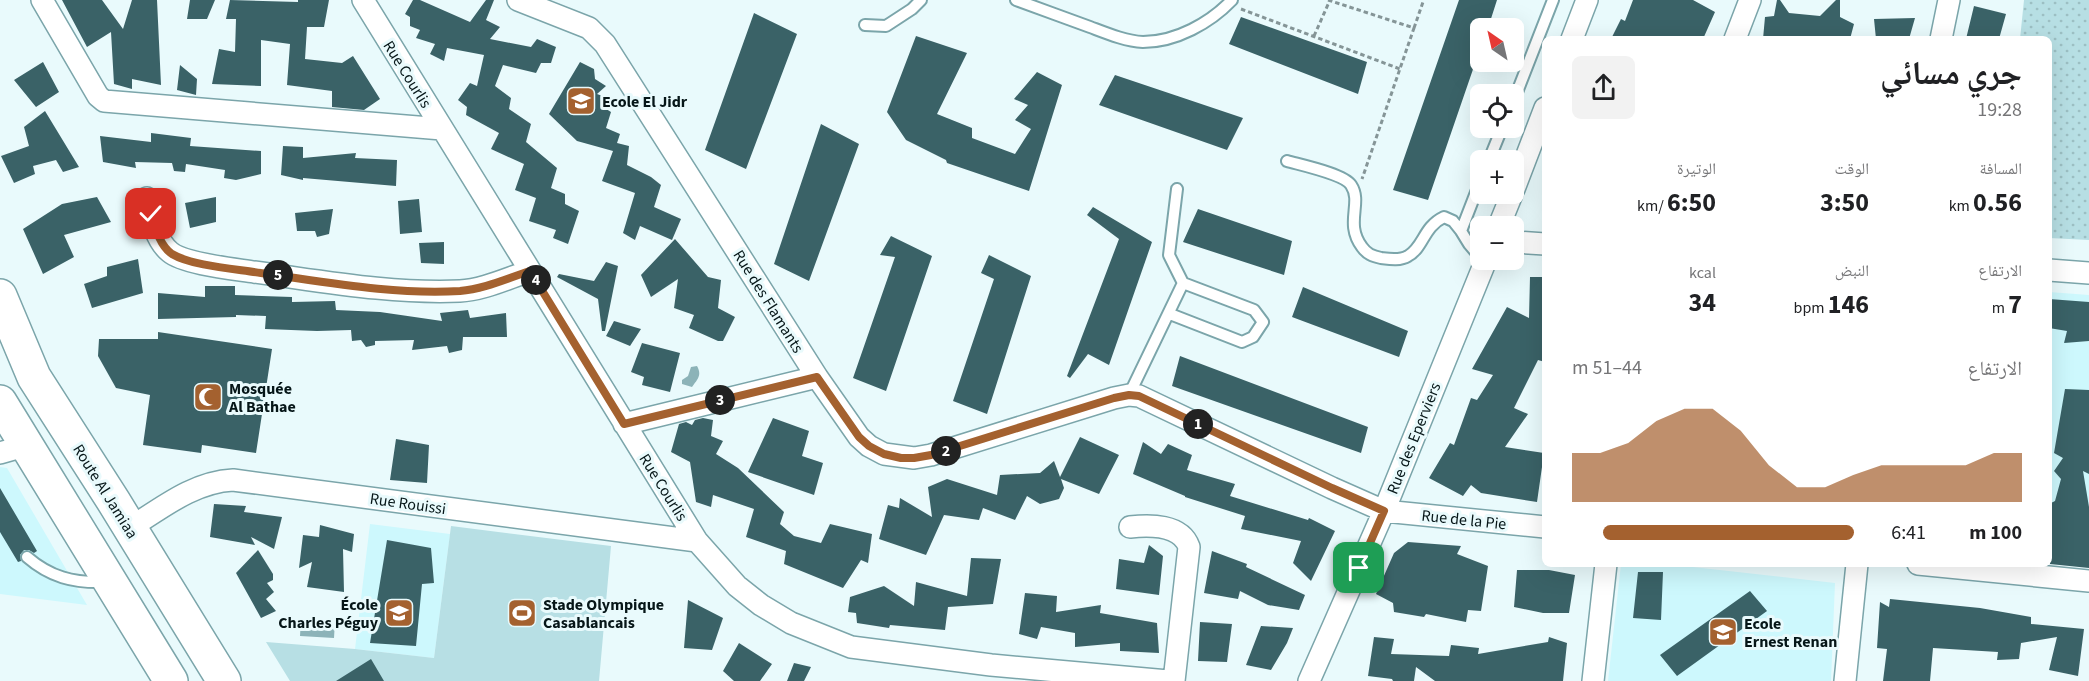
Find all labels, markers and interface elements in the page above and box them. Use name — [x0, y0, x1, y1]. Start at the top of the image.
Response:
north arrow — [1470, 18, 1524, 72]
map controls — [1470, 18, 1524, 270]
street label: Rue Courlis — [378, 37, 437, 113]
text: جري مسائي — [1880, 50, 2022, 97]
button: share — [1572, 56, 1635, 119]
button: locate — [1470, 84, 1524, 138]
school or university icon: Ecole El Jidr — [565, 85, 597, 117]
place label: Ecole El Jidr — [602, 91, 688, 113]
text: 19:28 — [1977, 96, 2022, 124]
button: + — [1470, 150, 1524, 204]
text: الوتيرة — [1677, 158, 1716, 180]
text: الوقت — [1835, 158, 1869, 180]
text: المسافة — [1980, 158, 2022, 180]
text: 6:50 — [1667, 184, 1716, 221]
text: 3:50 — [1820, 184, 1869, 221]
text: 0.56 — [1973, 184, 2022, 221]
pin — [125, 188, 176, 239]
text: /km — [1637, 195, 1667, 217]
text: km — [1949, 195, 1973, 217]
icon: check — [134, 197, 167, 230]
button: − — [1470, 216, 1524, 270]
street label: Rue des Flamants — [728, 246, 809, 358]
pin: 5 — [263, 260, 293, 290]
text: النبض — [1835, 260, 1869, 282]
text: الارتفاع — [1978, 260, 2022, 282]
text: kcal — [1689, 262, 1716, 284]
text: 5 — [274, 264, 282, 286]
pin: 4 — [521, 265, 551, 295]
text: 4 — [532, 269, 540, 291]
text: 34 — [1689, 284, 1716, 321]
text: 146 — [1828, 286, 1869, 323]
text: 7 — [2008, 286, 2022, 323]
text: bpm — [1794, 297, 1828, 319]
text: m — [1992, 297, 2008, 319]
text: 44–51 m — [1572, 354, 1642, 382]
text: الارتفاع — [1967, 355, 2022, 383]
place label: Mosquée Al Bathae — [228, 378, 296, 418]
street label: Rue des Eperviers — [1382, 379, 1446, 497]
mosque icon: Mosquée Al Bathae — [192, 381, 224, 413]
pin: 3 — [705, 385, 735, 415]
text: 3 — [716, 389, 724, 411]
pin: 1 — [1183, 409, 1213, 439]
text: 1 — [1194, 413, 1202, 435]
pin: 2 — [931, 436, 961, 466]
street label: Route Al Jamiaa — [67, 440, 143, 543]
text: 2 — [942, 440, 950, 462]
street label: Rue Courlis — [634, 450, 693, 526]
street label: Rue Rouissi — [368, 488, 447, 520]
street label: Rue de la Pie — [1420, 505, 1507, 535]
text: 6:41 — [1891, 519, 1926, 547]
text: 100 m — [1969, 519, 2022, 547]
pin — [1333, 542, 1384, 593]
icon: arrive — [1342, 551, 1375, 584]
place label: École Charles Péguy — [278, 594, 379, 634]
place label: Stade Olympique Casablancais — [543, 594, 664, 634]
school or university icon: École Charles Péguy — [383, 597, 415, 629]
sports icon: Stade Olympique Casablancais — [506, 597, 538, 629]
place label: Ecole Ernest Renan — [1744, 613, 1837, 653]
school or university icon: Ecole Ernest Renan — [1707, 616, 1739, 648]

